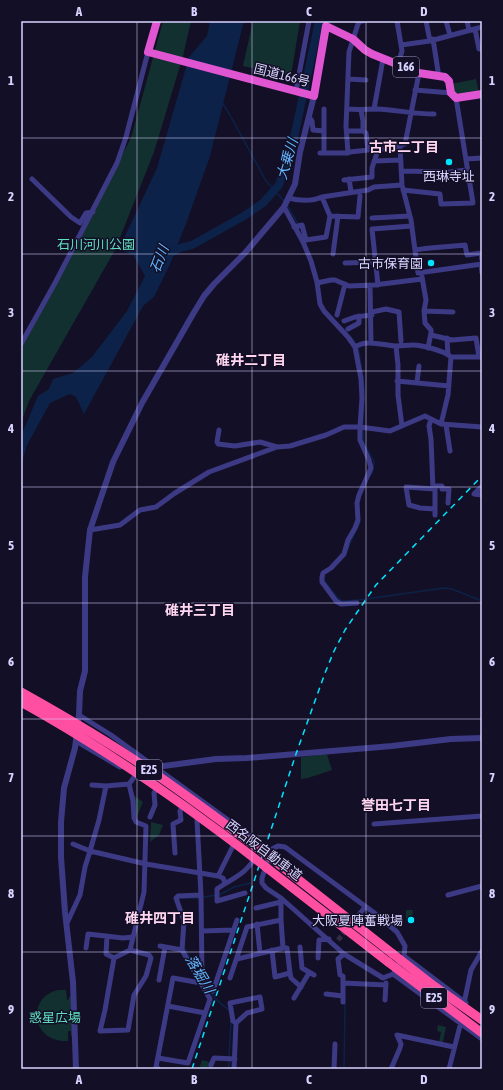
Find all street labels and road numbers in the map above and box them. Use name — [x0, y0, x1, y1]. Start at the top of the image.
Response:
road number: 166 — [393, 57, 419, 77]
street label: 国道166号 — [252, 61, 312, 89]
road number: E25 — [136, 760, 162, 780]
street label: 西名阪自動車道 — [223, 817, 305, 883]
road number: E25 — [421, 988, 447, 1008]

